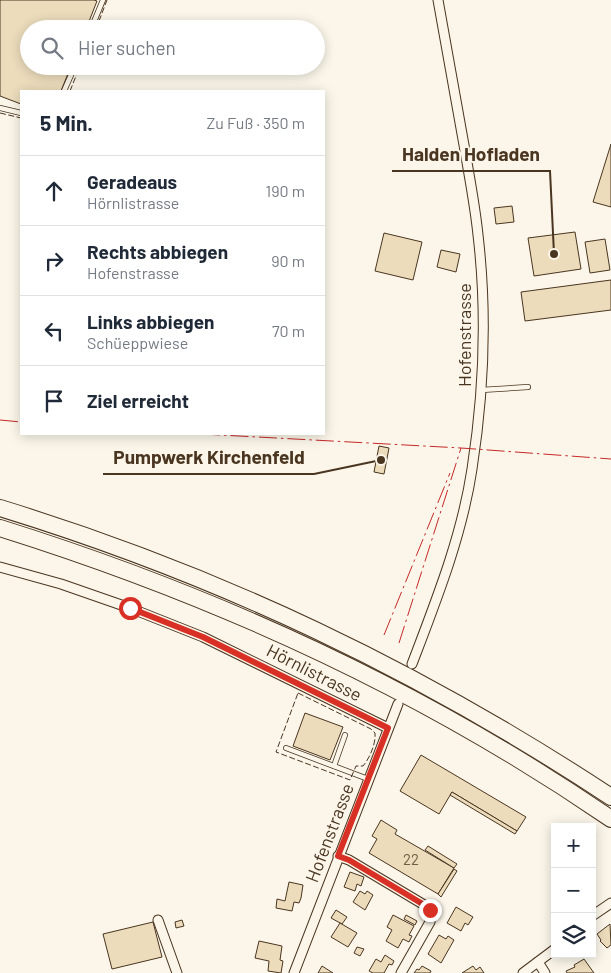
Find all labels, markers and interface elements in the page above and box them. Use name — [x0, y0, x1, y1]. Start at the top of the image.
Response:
search box — [20, 20, 325, 75]
icon: search — [38, 34, 66, 62]
text: Hier suchen — [78, 36, 176, 59]
text: 5 Min. — [40, 110, 93, 135]
text: Zu Fuß · 350 m — [206, 113, 305, 132]
callout: Halden Hofladen — [392, 137, 550, 171]
text: Halden Hofladen — [402, 142, 540, 165]
text: Geradeaus — [87, 170, 177, 193]
icon: ahead — [40, 177, 68, 205]
text: 190 m — [266, 181, 305, 200]
text: Hörnlistrasse — [87, 193, 179, 212]
text: Rechts abbiegen — [87, 240, 228, 263]
icon: right — [40, 247, 68, 275]
text: 90 m — [271, 251, 305, 270]
text: Hofenstrasse — [87, 263, 179, 282]
street label: Hofenstrasse — [453, 283, 475, 387]
text: Links abbiegen — [87, 310, 214, 333]
icon: left — [40, 317, 68, 345]
text: 70 m — [272, 321, 305, 340]
text: Schüeppwiese — [87, 333, 188, 352]
icon: arrive — [40, 387, 68, 415]
text: Ziel erreicht — [87, 389, 189, 412]
callout: Pumpwerk Kirchenfeld — [103, 440, 314, 474]
text: Pumpwerk Kirchenfeld — [113, 445, 305, 468]
route start — [119, 597, 142, 620]
street label: Hörnlistrasse — [263, 639, 366, 706]
street label: Hofenstrasse — [300, 780, 358, 885]
map controls — [551, 823, 596, 958]
button: + — [551, 823, 596, 868]
house number: 22 — [403, 850, 419, 868]
button: − — [551, 868, 596, 913]
route end — [419, 899, 442, 922]
button: layers — [551, 913, 596, 958]

